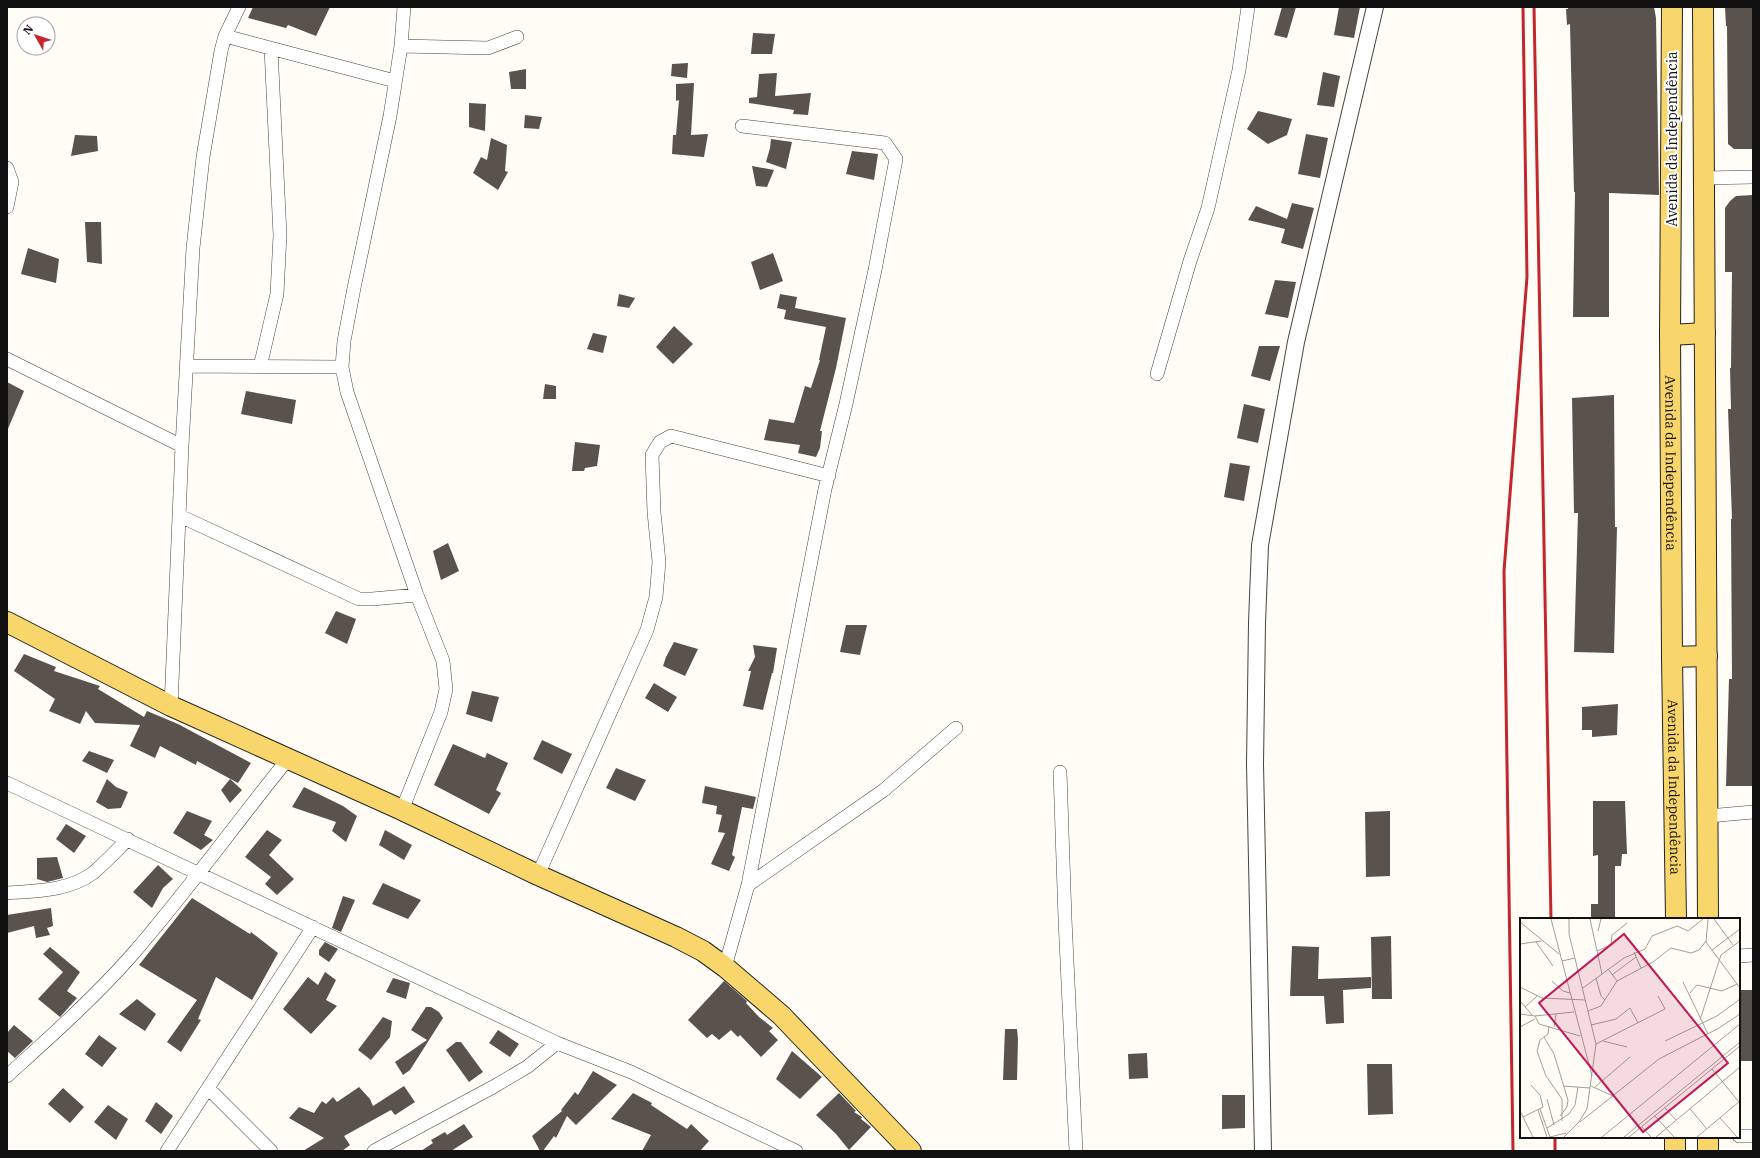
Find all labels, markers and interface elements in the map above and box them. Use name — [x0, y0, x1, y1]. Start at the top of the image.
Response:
north arrow — [16, 16, 56, 56]
text: N — [20, 22, 37, 37]
street label: Avenida da Independência — [1663, 51, 1681, 227]
street label: Avenida da Independência — [1661, 375, 1680, 551]
street label: Avenida da Independência — [1664, 699, 1684, 875]
inset map — [1520, 918, 1740, 1138]

